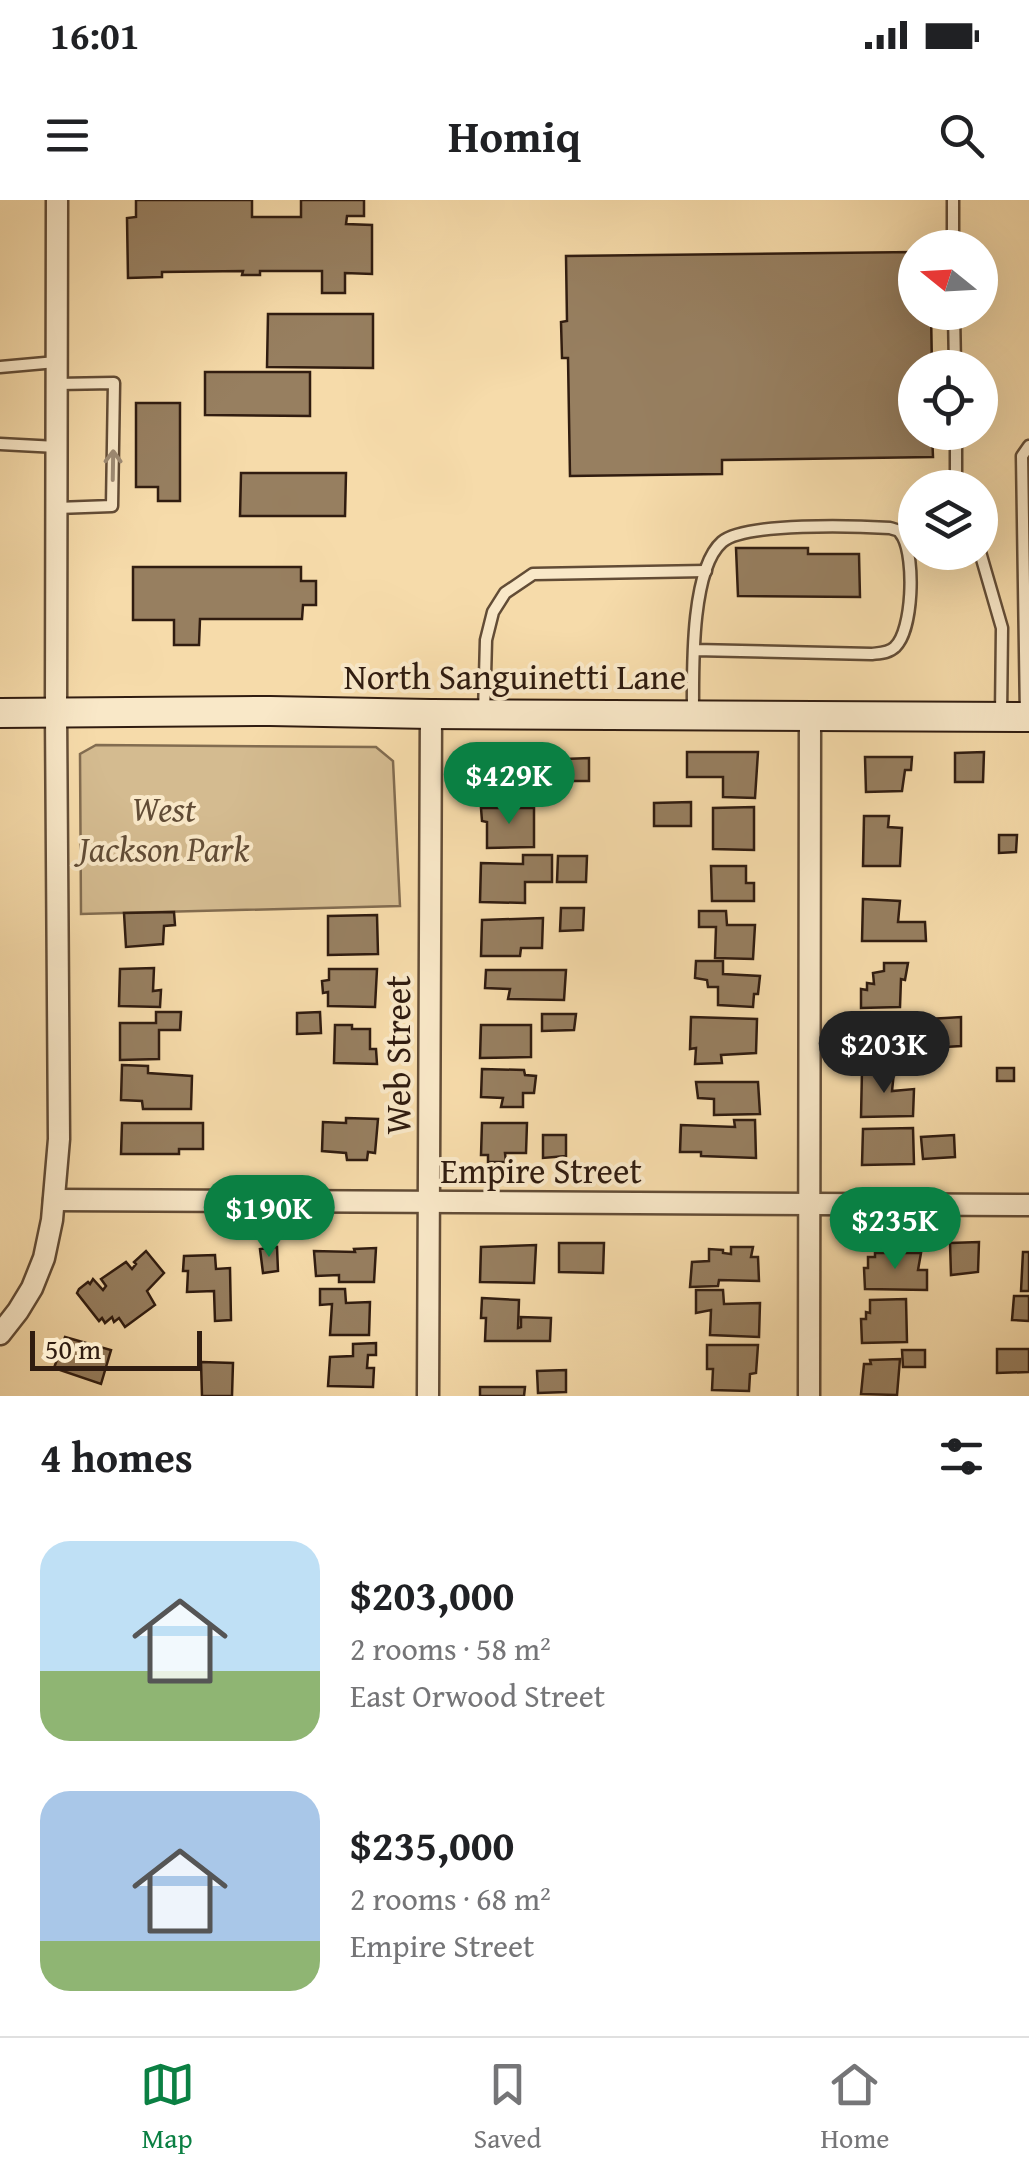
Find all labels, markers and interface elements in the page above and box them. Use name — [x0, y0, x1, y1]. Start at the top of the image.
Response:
text: 16:01 — [50, 7, 140, 63]
text: Homiq — [448, 103, 581, 168]
icon: menu — [40, 108, 95, 163]
icon: search — [934, 108, 989, 163]
north arrow — [898, 230, 998, 330]
map controls — [898, 230, 998, 570]
button: locate — [898, 350, 998, 450]
one-way arrow — [104, 449, 122, 482]
button: layers — [898, 470, 998, 570]
street label: North Sanguinetti Lane — [344, 651, 686, 702]
pin: $429K — [439, 742, 579, 827]
text: $429K — [466, 751, 552, 798]
park label: West Jackson Park — [74, 783, 250, 874]
street label: Web Street — [372, 975, 423, 1135]
pin: $203K — [814, 1011, 954, 1096]
text: $203K — [841, 1020, 927, 1067]
street label: Empire Street — [440, 1145, 642, 1196]
pin: $190K — [199, 1175, 339, 1260]
text: $190K — [226, 1184, 312, 1231]
pin: $235K — [825, 1187, 965, 1272]
text: $235K — [852, 1196, 938, 1243]
scale bar — [30, 1326, 202, 1370]
text: 50 m — [45, 1328, 101, 1369]
text: 4 homes — [40, 1426, 193, 1487]
icon: filters — [934, 1429, 989, 1484]
text: $203,000 — [350, 1564, 514, 1625]
icon: home — [120, 1581, 240, 1701]
text: 2 rooms · 58 m² — [350, 1625, 551, 1672]
text: East Orwood Street — [350, 1672, 605, 1719]
text: $235,000 — [350, 1814, 514, 1875]
icon: home — [120, 1831, 240, 1951]
text: 2 rooms · 68 m² — [350, 1875, 551, 1922]
text: Empire Street — [350, 1922, 534, 1969]
tab: Map — [140, 2057, 195, 2158]
tab: Saved — [474, 2057, 541, 2158]
tab: Home — [821, 2057, 889, 2158]

